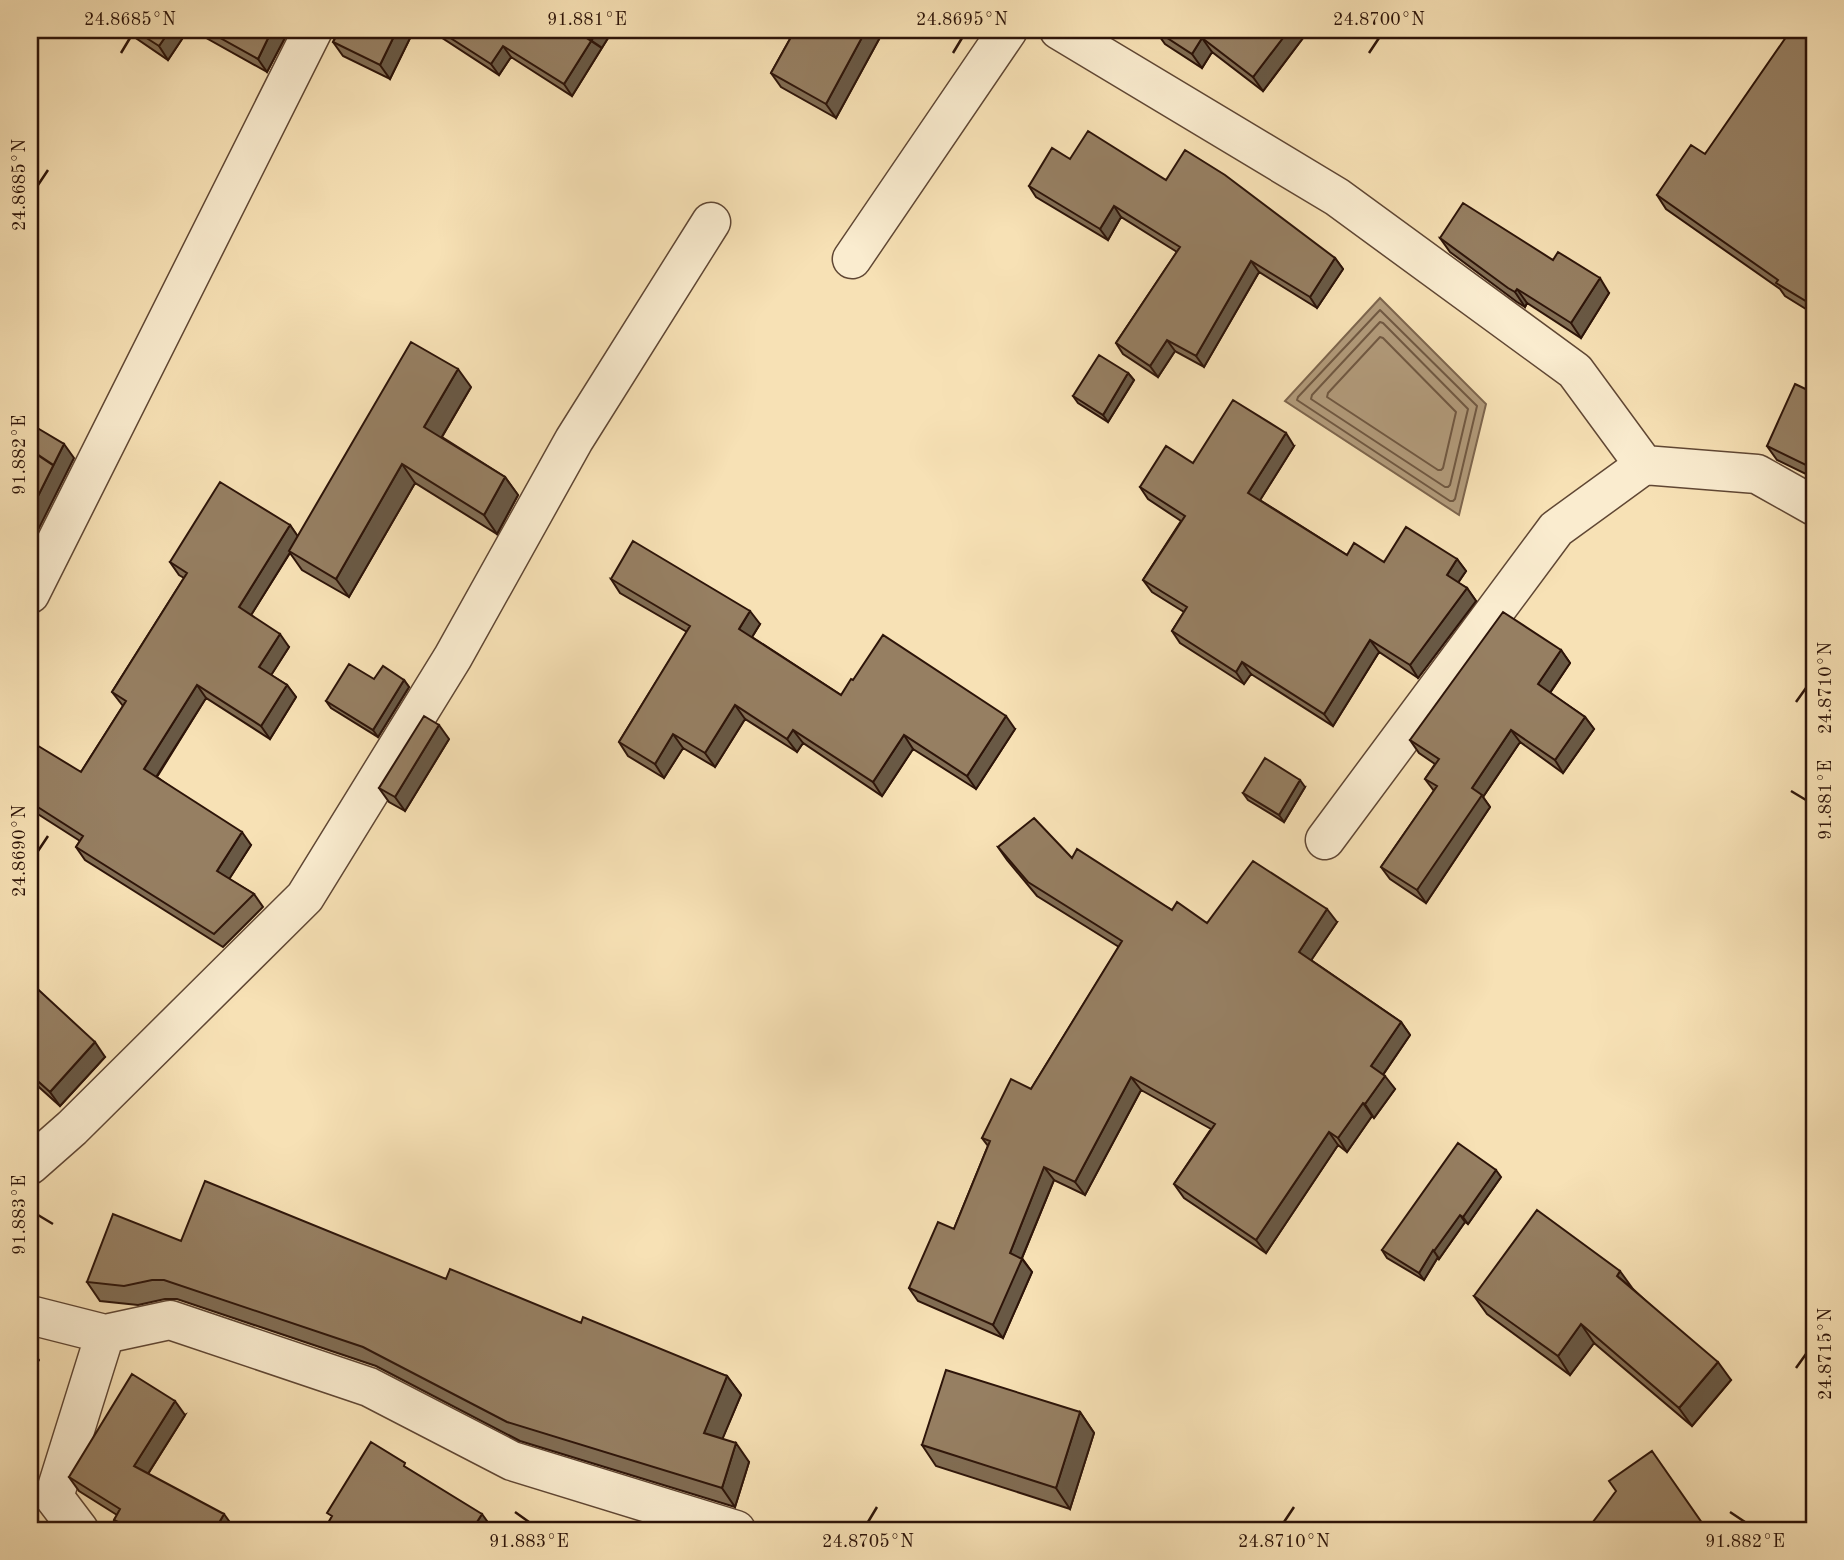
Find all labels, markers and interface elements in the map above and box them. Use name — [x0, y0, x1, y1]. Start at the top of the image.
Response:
text: 24.8685°N — [84, 11, 176, 29]
text: 91.881°E — [547, 11, 627, 29]
text: 24.8695°N — [916, 11, 1008, 29]
text: 24.8700°N — [1333, 11, 1425, 29]
text: 24.8685°N — [11, 139, 29, 231]
text: 91.882°E — [11, 415, 29, 495]
text: 24.8710°N — [1817, 642, 1835, 734]
text: 91.881°E — [1817, 760, 1835, 840]
text: 24.8690°N — [11, 805, 29, 897]
text: 91.883°E — [11, 1175, 29, 1255]
text: 24.8715°N — [1817, 1308, 1835, 1400]
text: 91.883°E — [489, 1533, 569, 1551]
text: 24.8705°N — [822, 1533, 914, 1551]
text: 24.8710°N — [1238, 1533, 1330, 1551]
text: 91.882°E — [1705, 1533, 1785, 1551]

